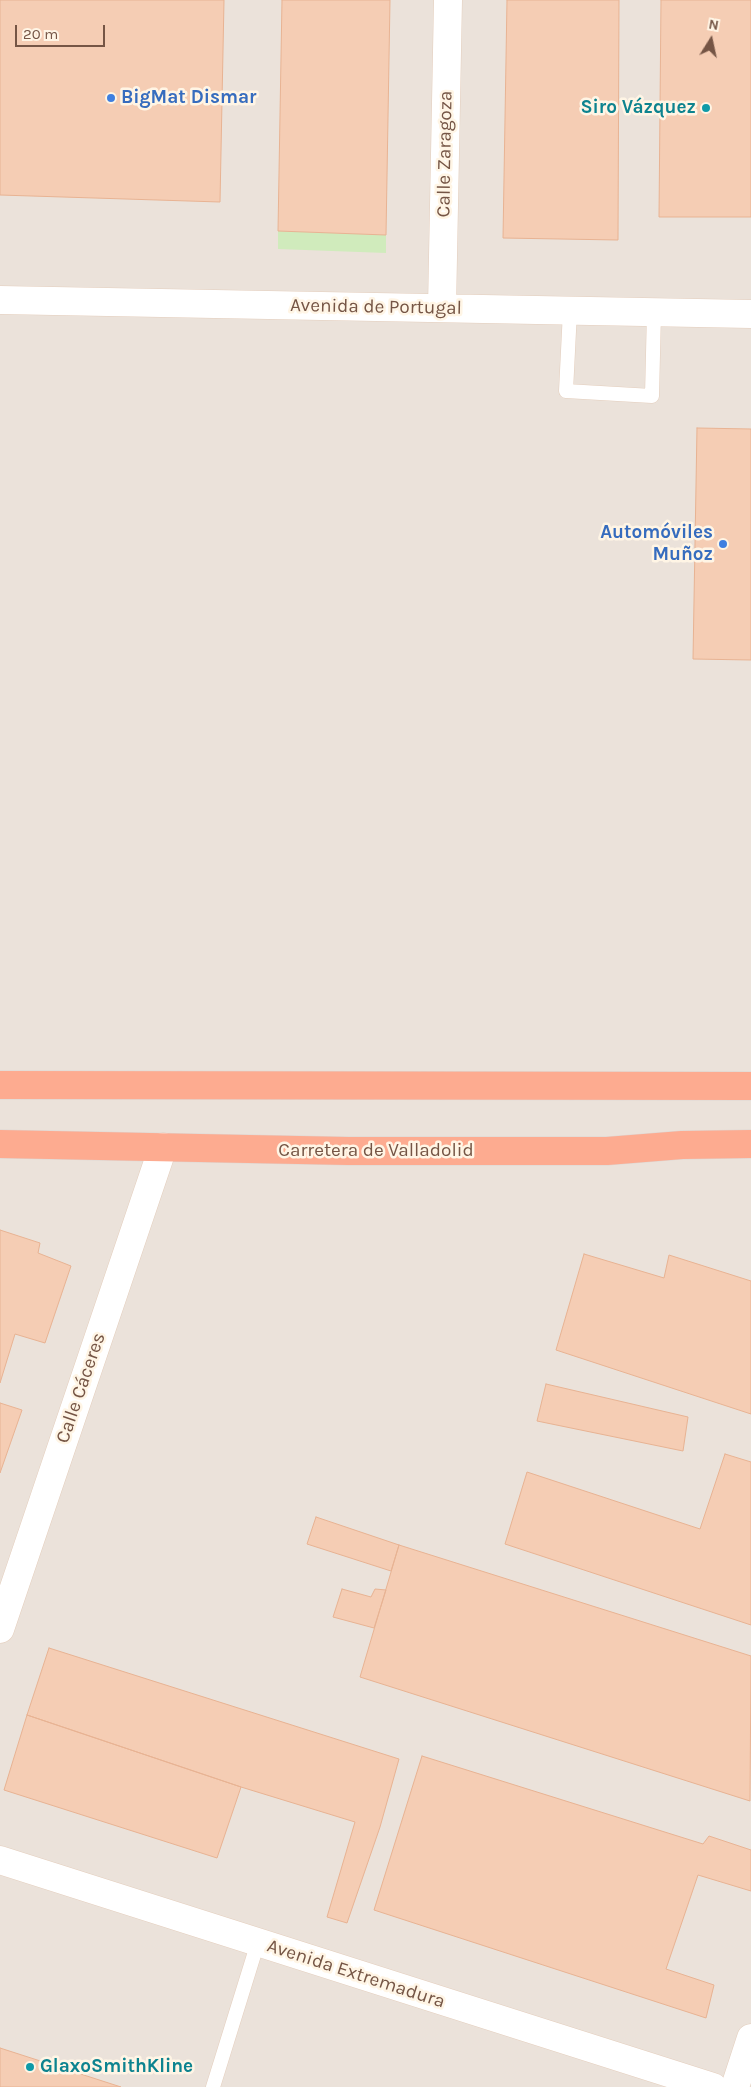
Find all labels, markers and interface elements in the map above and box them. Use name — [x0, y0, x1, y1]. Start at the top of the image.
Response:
scale bar — [18, 15, 108, 47]
north arrow — [686, 15, 736, 65]
text: N — [707, 15, 720, 34]
text: 20 m — [23, 25, 58, 43]
place label: BigMat Dismar — [121, 87, 257, 109]
street label: Calle Zaragoza — [432, 90, 458, 218]
marker: BigMat Dismar — [105, 92, 117, 104]
place label: Siro Vázquez — [580, 97, 696, 119]
marker: Siro Vázquez — [700, 102, 712, 114]
street label: Avenida de Portugal — [290, 294, 462, 320]
place label: Automóviles Muñoz — [600, 522, 713, 566]
marker: Automóviles Muñoz — [717, 538, 729, 550]
street label: Carretera de Valladolid — [278, 1140, 474, 1162]
street label: Calle Cáceres — [51, 1330, 111, 1446]
street label: Avenida Extremadura — [264, 1934, 448, 2014]
place label: GlaxoSmithKline — [40, 2056, 193, 2078]
marker: GlaxoSmithKline — [24, 2061, 36, 2073]

